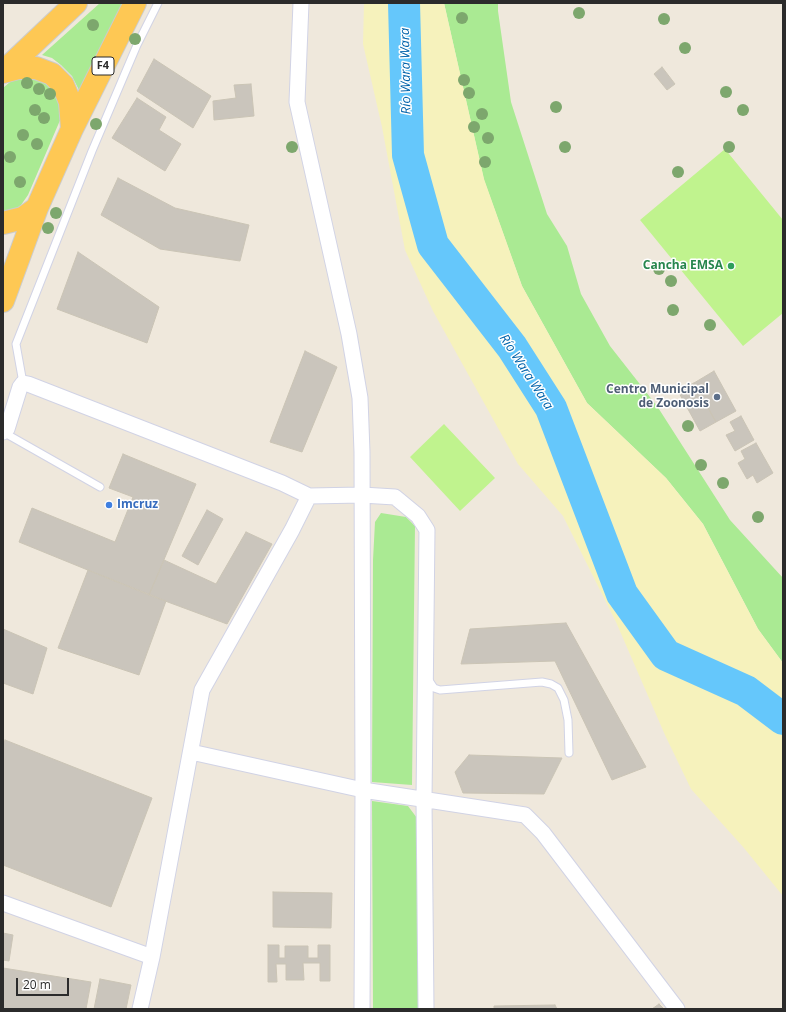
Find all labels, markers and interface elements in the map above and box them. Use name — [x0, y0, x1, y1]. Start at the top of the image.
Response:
water label: Río Wara Wara — [397, 28, 415, 114]
road number: F4 — [92, 57, 114, 75]
place label: Cancha EMSA — [643, 259, 723, 273]
marker: Cancha EMSA — [726, 261, 736, 271]
water label: Río Wara Wara — [496, 331, 556, 413]
place label: Centro Municipal de Zoonosis — [606, 383, 709, 411]
marker: Centro Municipal de Zoonosis — [712, 392, 722, 402]
place label: Imcruz — [117, 498, 158, 512]
marker: Imcruz — [104, 500, 114, 510]
scale bar — [18, 970, 71, 996]
text: 20 m — [23, 976, 51, 993]

